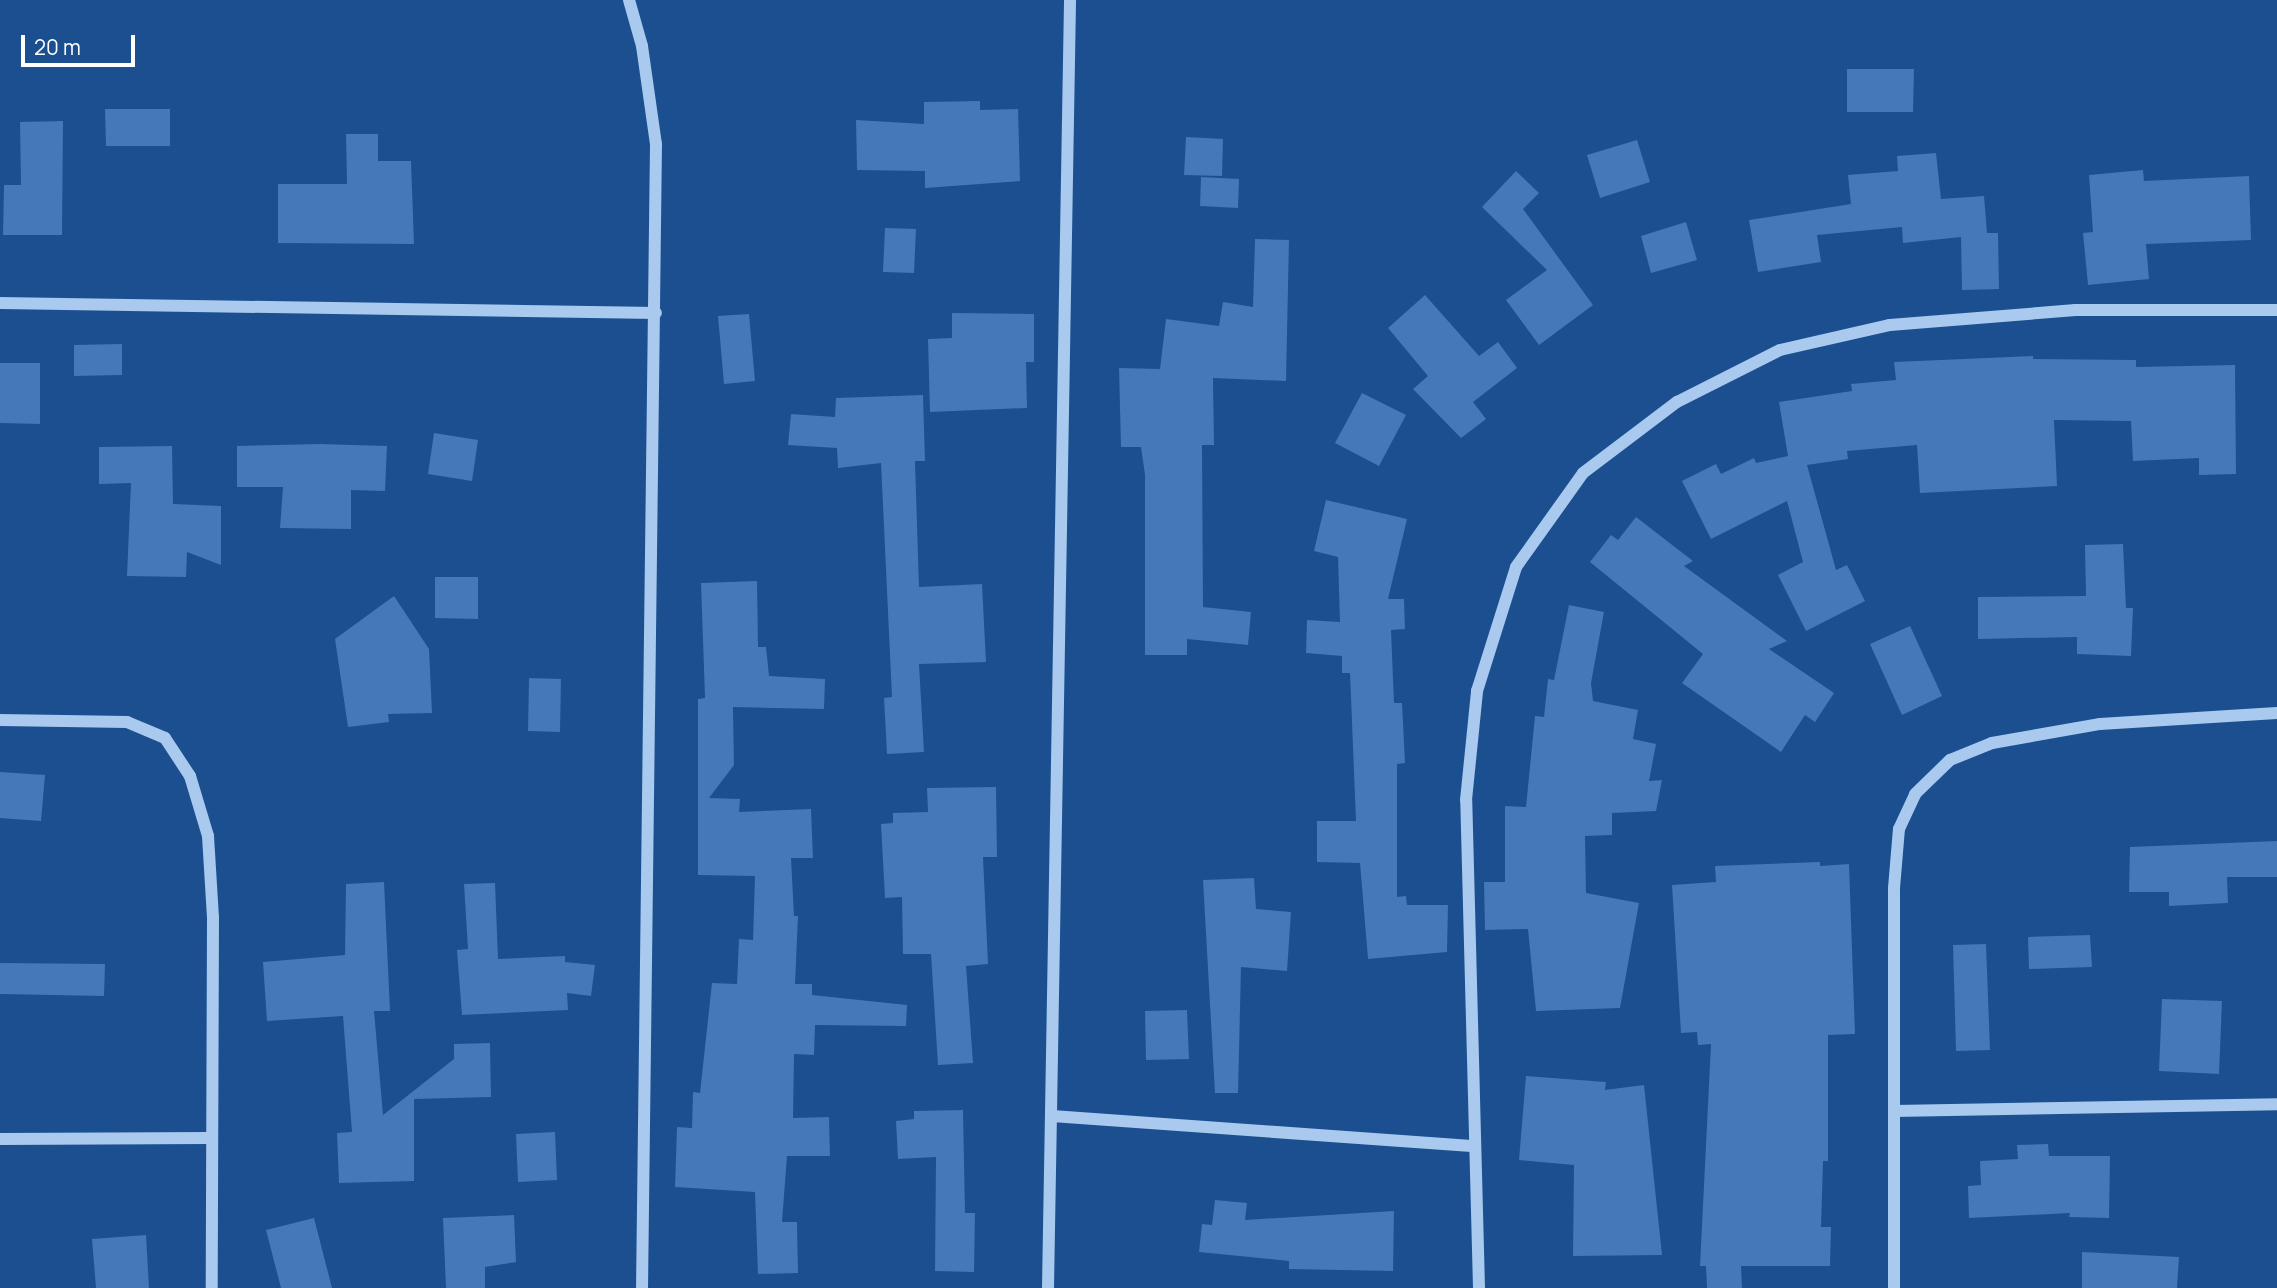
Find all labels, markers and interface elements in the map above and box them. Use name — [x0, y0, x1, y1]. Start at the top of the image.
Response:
scale bar — [24, 21, 138, 65]
text: 20 m — [34, 33, 81, 61]

